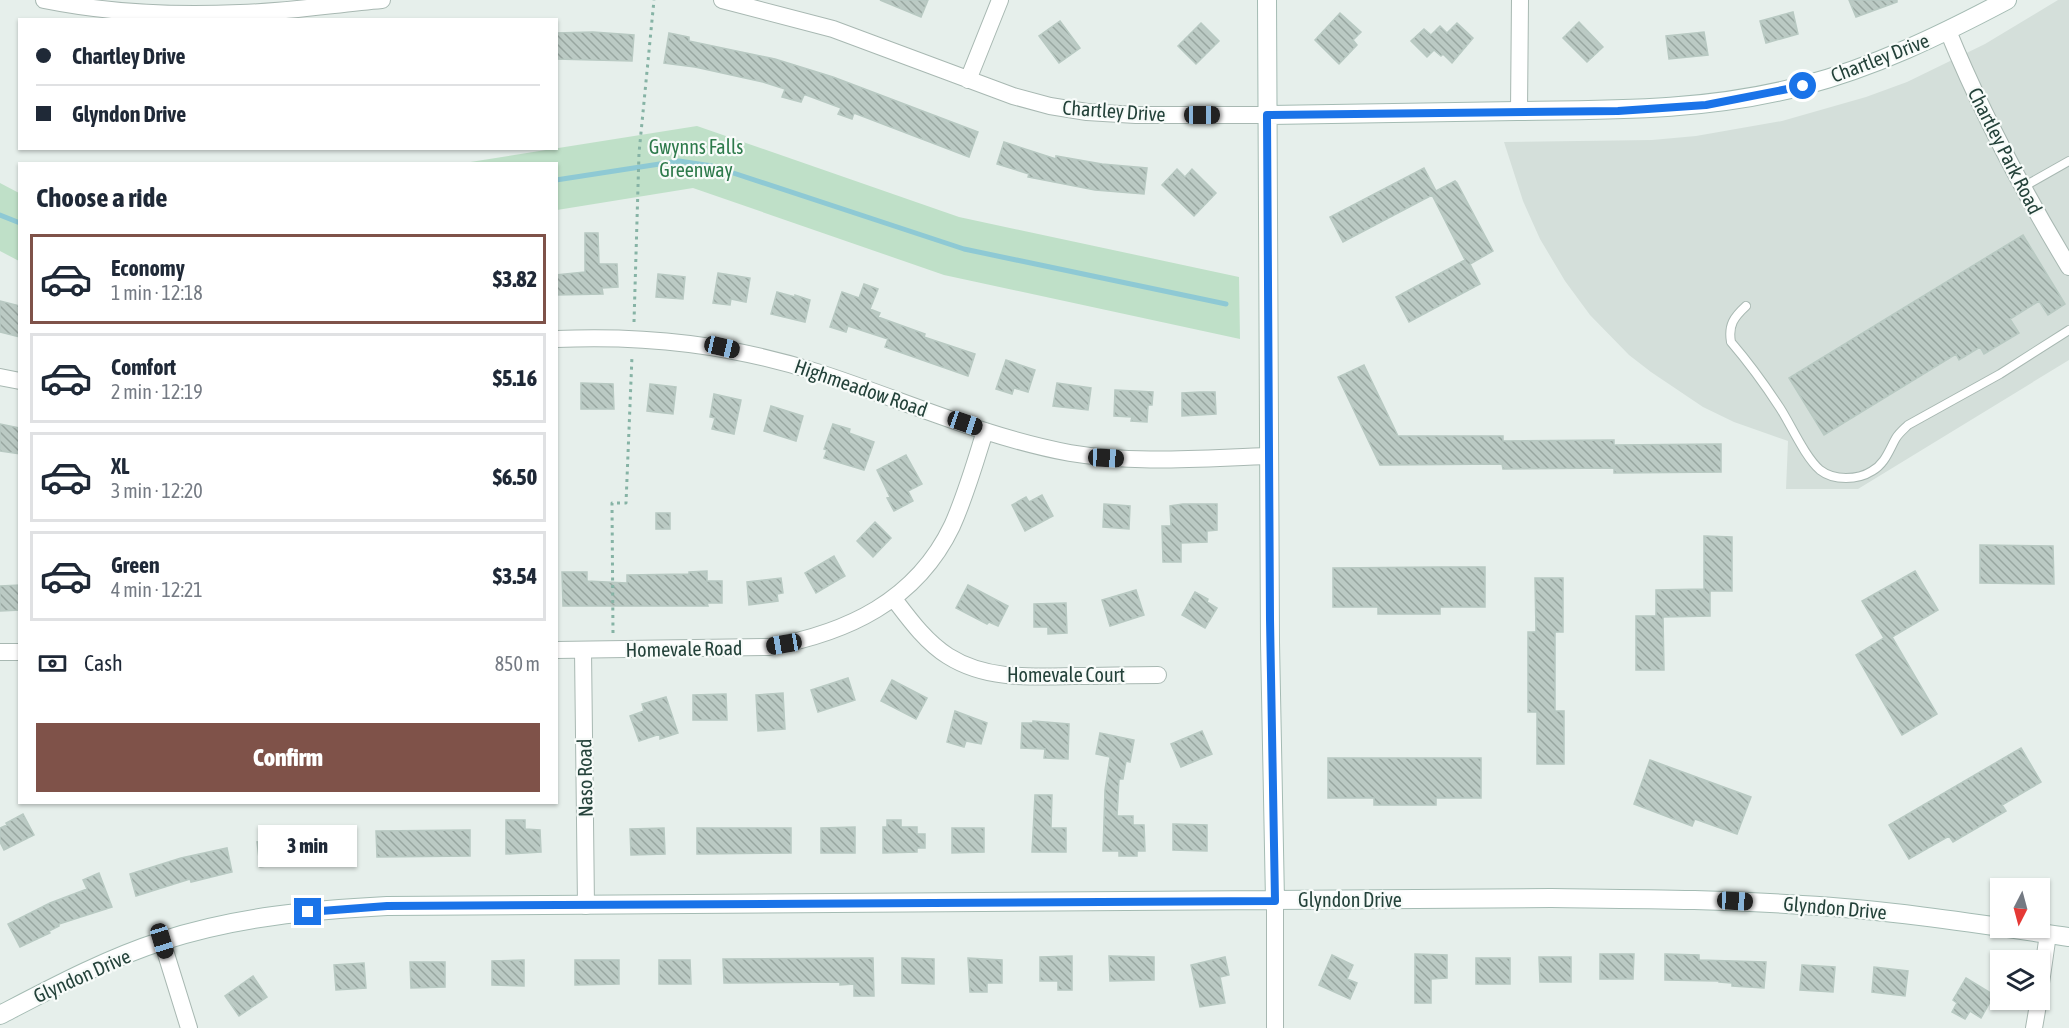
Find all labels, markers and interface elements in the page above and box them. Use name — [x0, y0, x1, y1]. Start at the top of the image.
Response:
street label: Chartley Drive — [1828, 28, 1932, 87]
text: Chartley Drive — [72, 43, 186, 69]
route start — [1789, 72, 1816, 99]
street label: Chartley Park Road — [1964, 84, 2047, 218]
street label: Chartley Drive — [1062, 95, 1166, 126]
text: Glyndon Drive — [72, 101, 186, 127]
car — [1184, 106, 1220, 124]
park label: Gwynns Falls Greenway — [649, 135, 743, 181]
text: Choose a ride — [36, 182, 168, 213]
icon: car — [39, 252, 93, 306]
text: Economy — [111, 255, 185, 281]
text: $3.82 — [493, 266, 537, 292]
text: 1 min · 12:18 — [111, 281, 203, 304]
car — [702, 334, 742, 360]
icon: car — [39, 351, 93, 405]
text: Comfort — [111, 354, 176, 380]
street label: Highmeadow Road — [792, 354, 931, 421]
text: $5.16 — [493, 365, 537, 391]
text: 2 min · 12:19 — [111, 380, 203, 403]
car — [945, 409, 985, 437]
car — [1088, 448, 1124, 468]
icon: car — [39, 450, 93, 504]
text: XL — [111, 453, 129, 479]
text: $6.50 — [493, 464, 537, 490]
text: 3 min · 12:20 — [111, 479, 203, 502]
icon: car — [39, 549, 93, 603]
text: Green — [111, 552, 160, 578]
text: $3.54 — [493, 563, 537, 589]
text: 4 min · 12:21 — [111, 578, 203, 601]
car — [765, 632, 803, 656]
street label: Homevale Road — [625, 636, 743, 661]
icon: cash — [36, 647, 69, 680]
text: Cash — [84, 650, 123, 676]
text: 850 m — [495, 652, 540, 675]
street label: Homevale Court — [1007, 663, 1125, 686]
button: Confirm — [36, 723, 540, 792]
street label: Naso Road — [572, 739, 597, 817]
callout: 3 min — [258, 825, 358, 867]
text: 3 min — [287, 834, 328, 857]
north arrow — [1990, 878, 2050, 938]
map controls — [1990, 878, 2050, 1010]
street label: Glyndon Drive — [1298, 888, 1402, 911]
car — [1717, 891, 1753, 911]
street label: Glyndon Drive — [1782, 892, 1888, 923]
route end — [294, 898, 321, 925]
car — [148, 921, 176, 961]
street label: Glyndon Drive — [30, 944, 134, 1007]
button: layers — [1990, 950, 2050, 1010]

